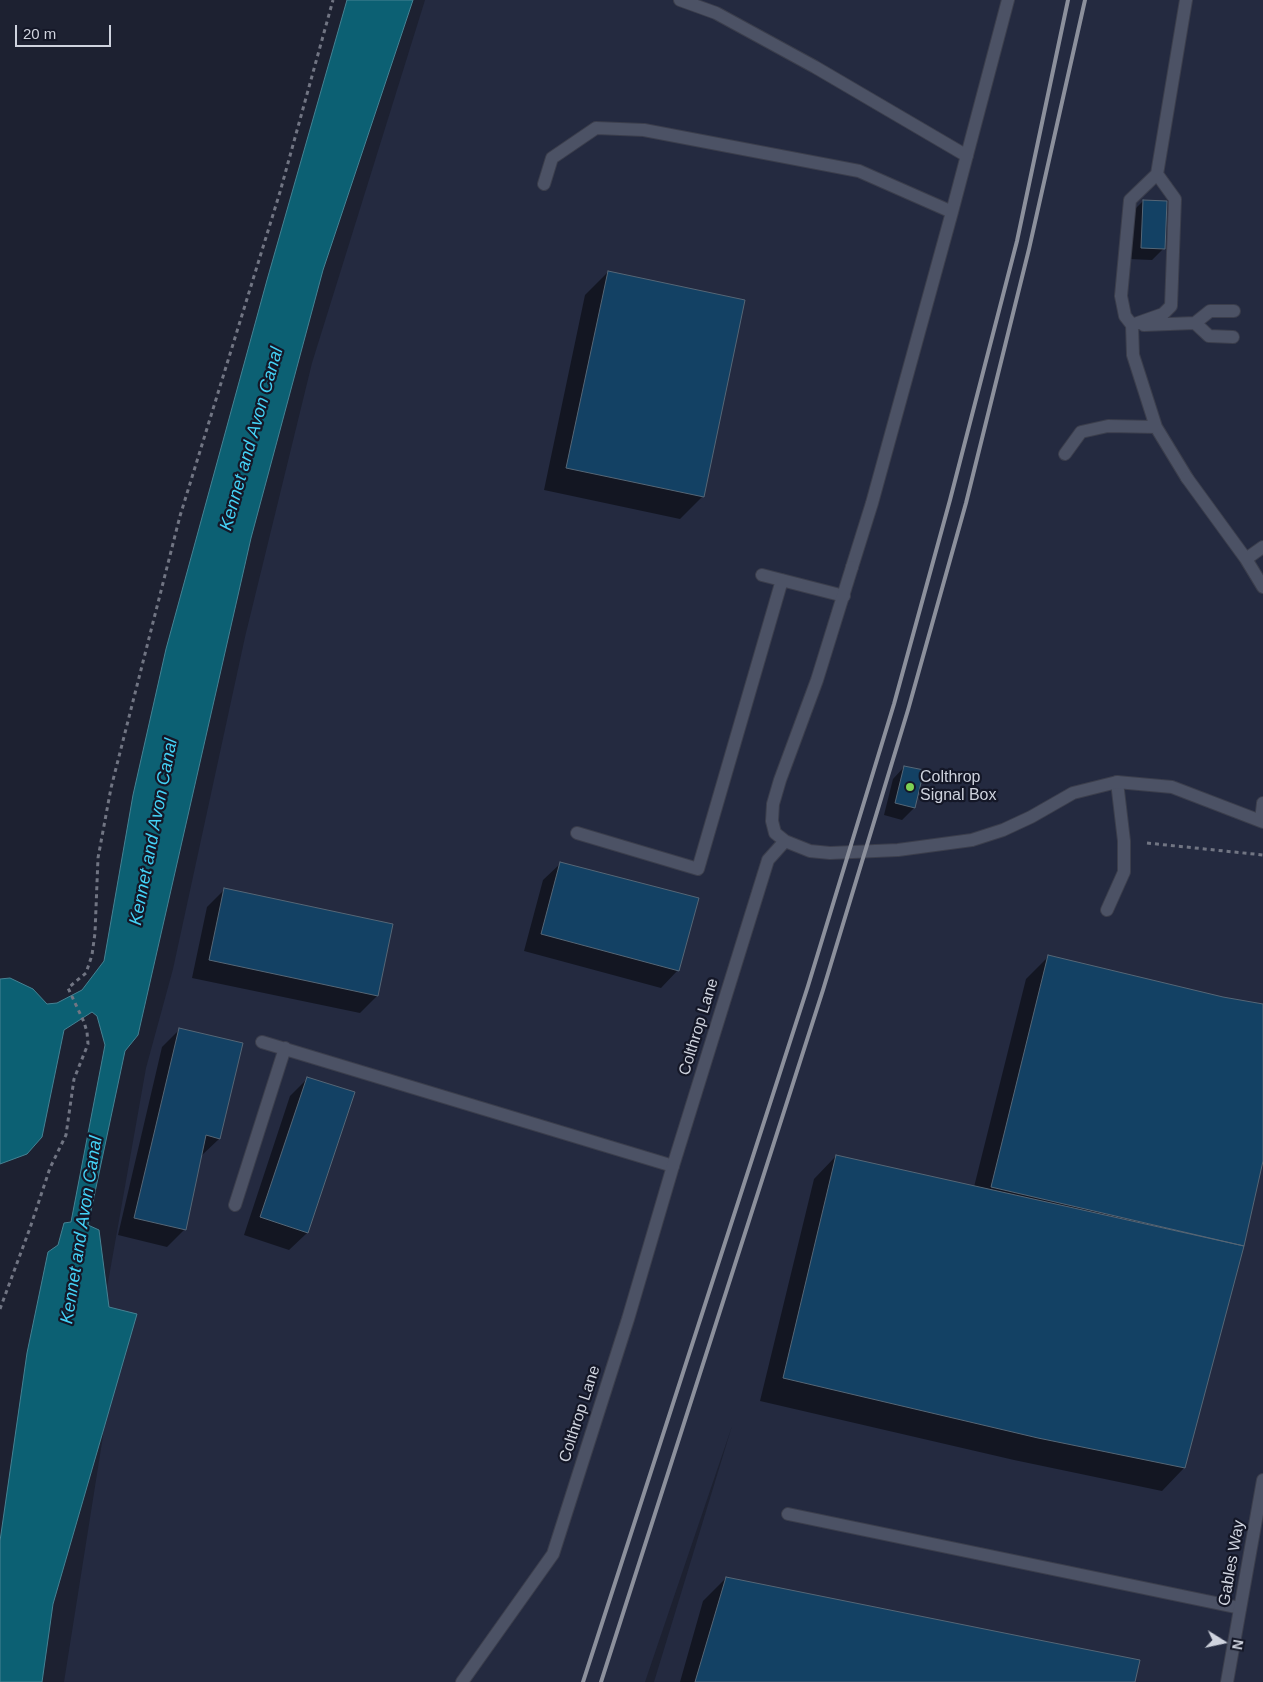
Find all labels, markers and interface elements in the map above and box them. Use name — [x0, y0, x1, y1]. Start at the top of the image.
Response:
scale bar — [18, 15, 114, 47]
text: 20 m — [23, 25, 56, 42]
water label: Kennet and Avon Canal — [215, 345, 289, 533]
water label: Kennet and Avon Canal — [125, 737, 183, 927]
place label: Colthrop Signal Box — [920, 768, 996, 806]
marker: Colthrop Signal Box — [904, 781, 916, 793]
street label: Colthrop Lane — [675, 976, 723, 1078]
water label: Kennet and Avon Canal — [56, 1135, 108, 1325]
street label: Colthrop Lane — [555, 1363, 605, 1465]
street label: Gables Way — [1215, 1519, 1249, 1607]
north arrow — [1198, 1617, 1248, 1667]
text: N — [1229, 1638, 1247, 1651]

